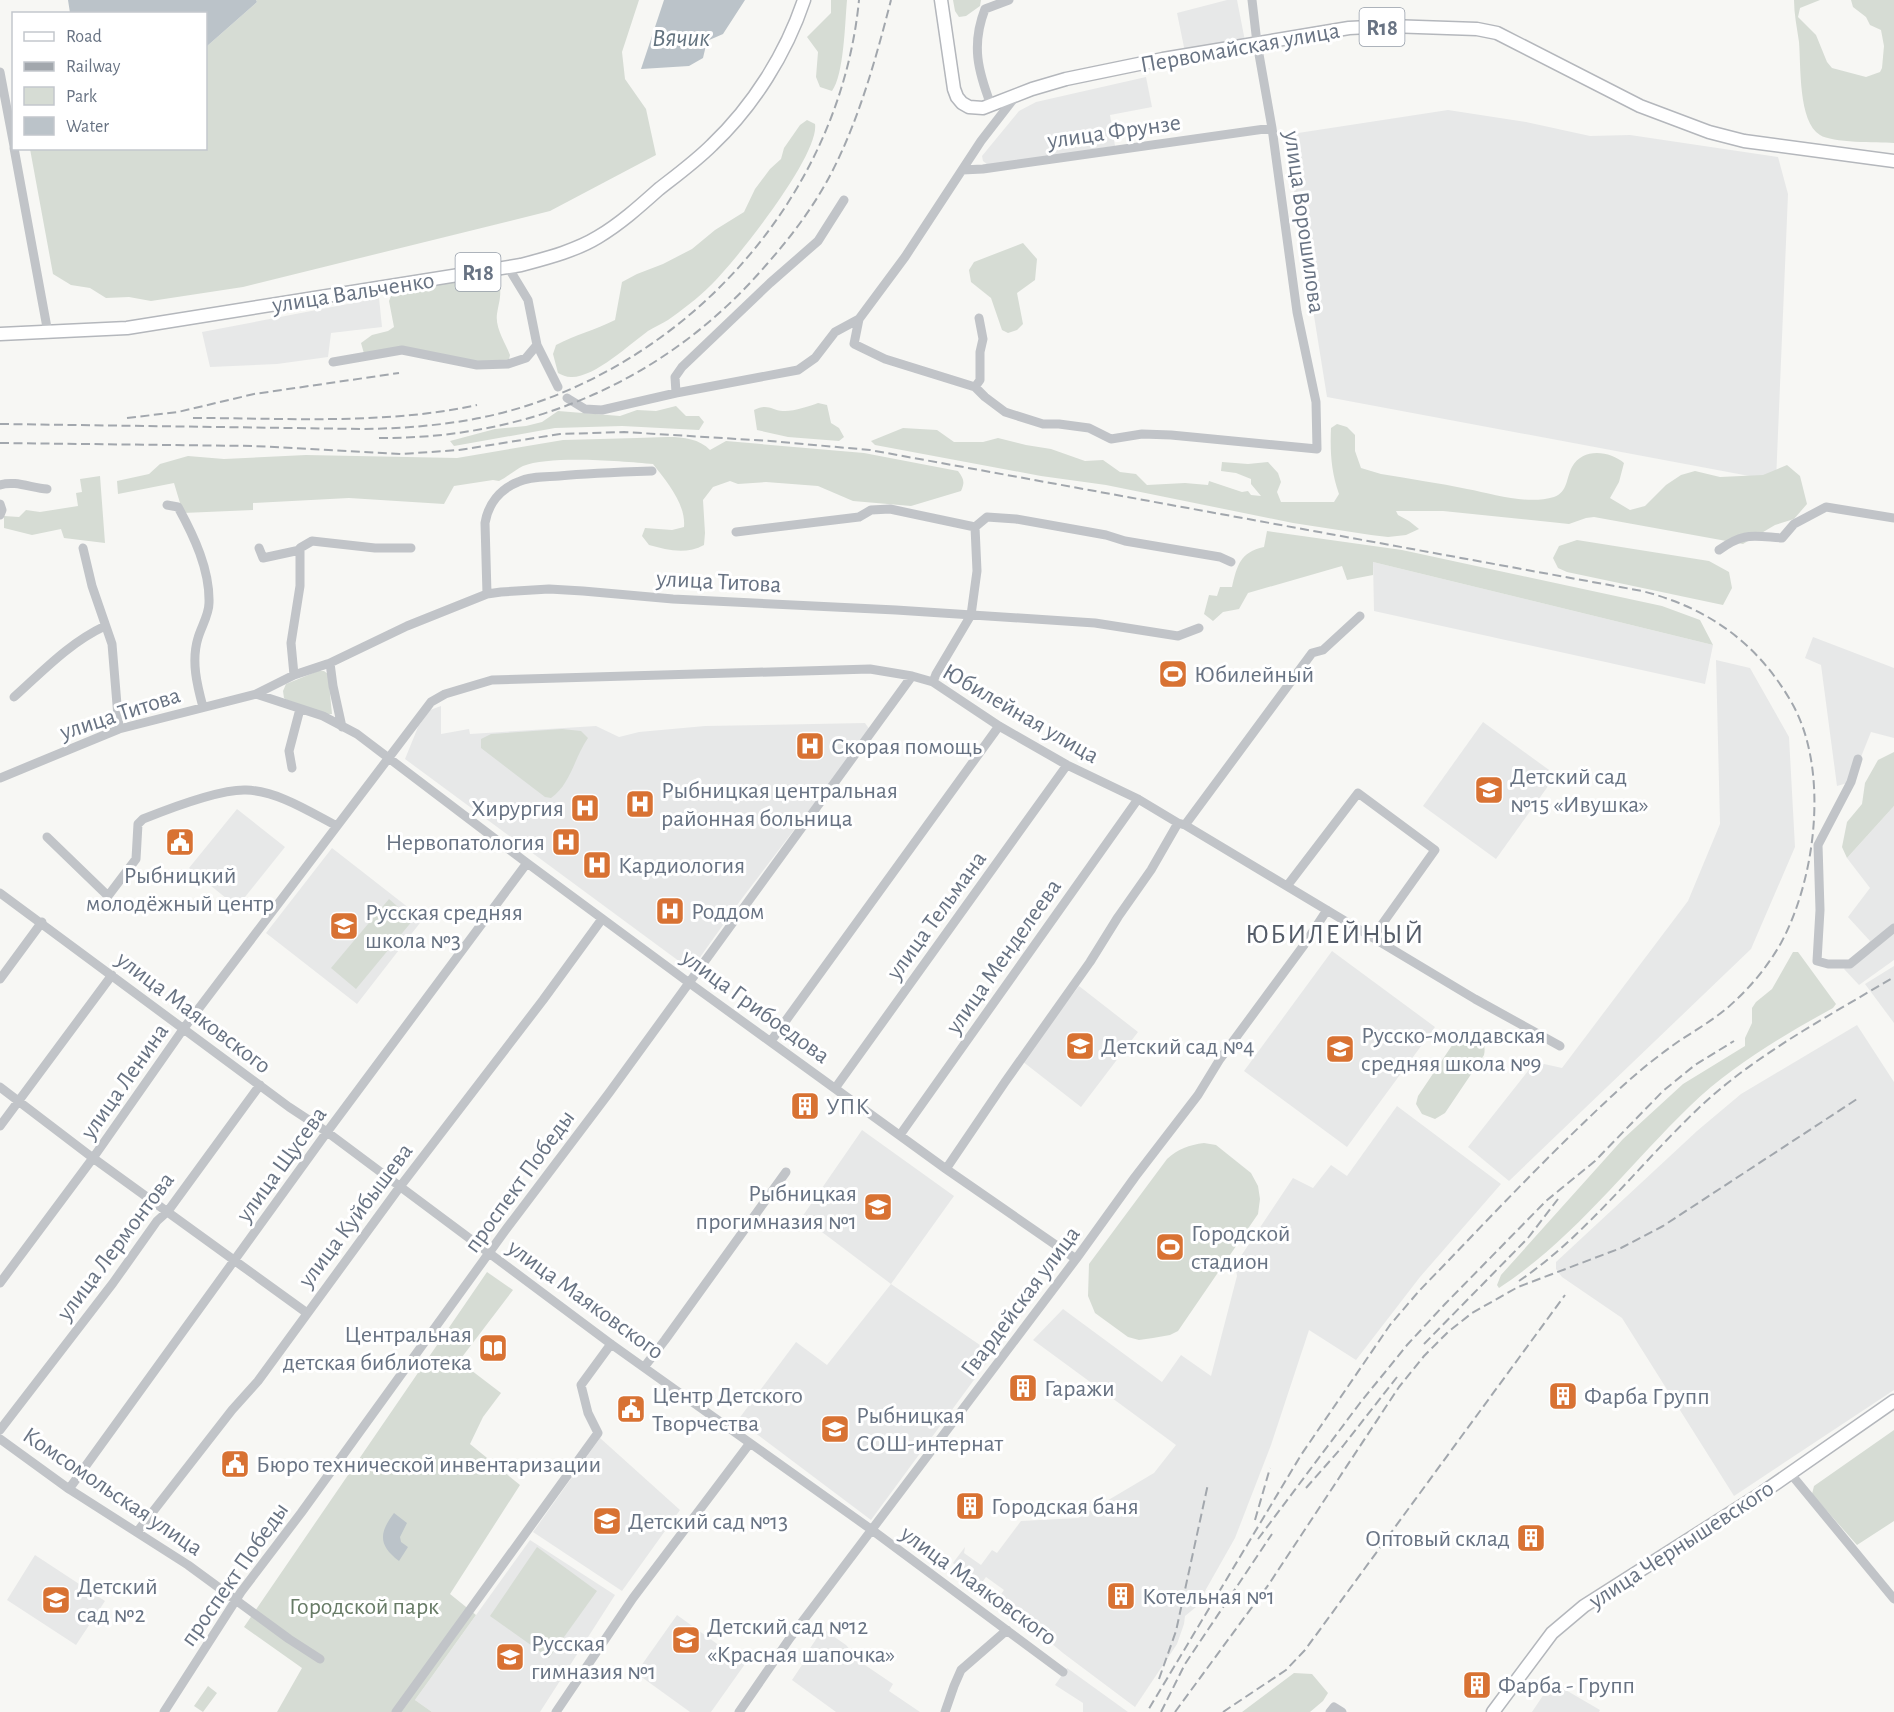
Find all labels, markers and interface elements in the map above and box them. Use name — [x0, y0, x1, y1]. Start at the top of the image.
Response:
road number: R18 — [1360, 8, 1404, 46]
legend — [12, 12, 207, 150]
street label: Первомайская улица — [1139, 19, 1342, 77]
water label: Вячик — [652, 25, 710, 51]
text: Road — [66, 28, 102, 46]
text: Railway — [66, 58, 121, 76]
text: Park — [66, 88, 98, 106]
street label: улица Фрунзе — [1045, 111, 1182, 153]
text: Water — [66, 118, 109, 136]
street label: улица Ворошилова — [1279, 128, 1329, 315]
road number: R18 — [456, 253, 500, 291]
street label: улица Вальченко — [269, 268, 436, 318]
street label: улица Титова — [655, 567, 782, 597]
sports icon: Юбилейный — [1157, 658, 1189, 690]
street label: Юбилейная улица — [938, 659, 1103, 768]
place label: Юбилейный — [1194, 663, 1314, 687]
street label: улица Титова — [56, 683, 184, 745]
hospital icon: Скорая помощь — [794, 730, 826, 762]
place label: Скорая помощь — [831, 735, 982, 759]
place label: Детский сад №15 «Ивушка» — [1510, 765, 1649, 817]
school or university icon: Детский сад №15 «Ивушка» — [1473, 774, 1505, 806]
place label: Рыбницкая центральная районная больница — [661, 779, 898, 831]
hospital icon: Рыбницкая центральная районная больница — [624, 788, 656, 820]
hospital icon: Хирургия — [569, 792, 601, 824]
place label: Хирургия — [471, 797, 564, 821]
public building icon: Рыбницкий молодёжный центр — [164, 826, 196, 858]
hospital icon: Нервопатология — [550, 826, 582, 858]
place label: Нервопатология — [385, 831, 545, 855]
street label: улица Тельмана — [882, 847, 991, 985]
hospital icon: Кардиология — [581, 849, 613, 881]
place label: Кардиология — [618, 854, 745, 878]
place label: Рыбницкий молодёжный центр — [86, 864, 274, 916]
street label: улица Менделеева — [941, 875, 1066, 1039]
hospital icon: Роддом — [654, 895, 686, 927]
place label: Роддом — [691, 900, 765, 924]
place label: Русская средняя школа №3 — [365, 901, 523, 953]
school or university icon: Русская средняя школа №3 — [328, 910, 360, 942]
district label: ЮБИЛЕЙНЫЙ — [1245, 920, 1425, 948]
street label: улица Грибоедова — [676, 945, 834, 1068]
street label: улица Маяковского — [111, 947, 275, 1078]
street label: улица Ленина — [76, 1019, 173, 1144]
place label: Русско-молдавская средняя школа №9 — [1361, 1024, 1546, 1076]
school or university icon: Детский сад №4 — [1064, 1030, 1096, 1062]
school or university icon: Русско-молдавская средняя школа №9 — [1324, 1033, 1356, 1065]
place label: Детский сад №4 — [1101, 1035, 1255, 1059]
building icon: УПК — [789, 1090, 821, 1122]
place label: УПК — [826, 1095, 869, 1119]
street label: улица Щусева — [232, 1103, 331, 1227]
street label: проспект Победы — [460, 1106, 579, 1257]
street label: улица Куйбышева — [293, 1139, 418, 1293]
street label: улица Лермонтова — [52, 1168, 179, 1326]
place label: Рыбницкая прогимназия №1 — [696, 1182, 857, 1234]
school or university icon: Рыбницкая прогимназия №1 — [862, 1191, 894, 1223]
street label: Гвардейская улица — [957, 1222, 1085, 1381]
place label: Городской стадион — [1191, 1222, 1291, 1274]
sports icon: Городской стадион — [1154, 1231, 1186, 1263]
street label: улица Маяковского — [502, 1235, 668, 1364]
place label: Центральная детская библиотека — [283, 1323, 472, 1375]
library icon: Центральная детская библиотека — [477, 1332, 509, 1364]
building icon: Гаражи — [1007, 1372, 1039, 1404]
place label: Гаражи — [1044, 1377, 1115, 1401]
building icon: Фарба Групп — [1547, 1380, 1579, 1412]
place label: Центр Детского Творчества — [652, 1384, 803, 1436]
place label: Фарба Групп — [1584, 1385, 1710, 1409]
public building icon: Центр Детского Творчества — [615, 1393, 647, 1425]
place label: Рыбницкая СОШ-интернат — [856, 1404, 1004, 1456]
school or university icon: Рыбницкая СОШ-интернат — [819, 1413, 851, 1445]
street label: Комсомольская улица — [18, 1423, 207, 1561]
public building icon: Бюро технической инвентаризации — [219, 1448, 251, 1480]
place label: Бюро технической инвентаризации — [256, 1453, 601, 1477]
street label: улица Чернышевского — [1584, 1476, 1778, 1614]
building icon: Городская баня — [954, 1490, 986, 1522]
place label: Городская баня — [991, 1495, 1139, 1519]
street label: проспект Победы — [176, 1498, 293, 1651]
school or university icon: Детский сад №13 — [591, 1505, 623, 1537]
place label: Детский сад №13 — [628, 1510, 788, 1534]
street label: улица Маяковского — [895, 1521, 1061, 1650]
building icon: Оптовый склад — [1515, 1522, 1547, 1554]
place label: Оптовый склад — [1365, 1527, 1510, 1551]
place label: Детский сад №2 — [77, 1575, 158, 1627]
building icon: Котельная №1 — [1105, 1580, 1137, 1612]
school or university icon: Детский сад №2 — [40, 1584, 72, 1616]
place label: Котельная №1 — [1142, 1585, 1275, 1609]
park label: Городской парк — [289, 1595, 439, 1619]
place label: Детский сад №12 «Красная шапочка» — [707, 1615, 895, 1667]
school or university icon: Детский сад №12 «Красная шапочка» — [670, 1624, 702, 1656]
place label: Русская гимназия №1 — [531, 1632, 656, 1684]
school or university icon: Русская гимназия №1 — [494, 1641, 526, 1673]
building icon: Фарба - Групп — [1461, 1669, 1493, 1701]
place label: Фарба - Групп — [1498, 1674, 1635, 1698]

